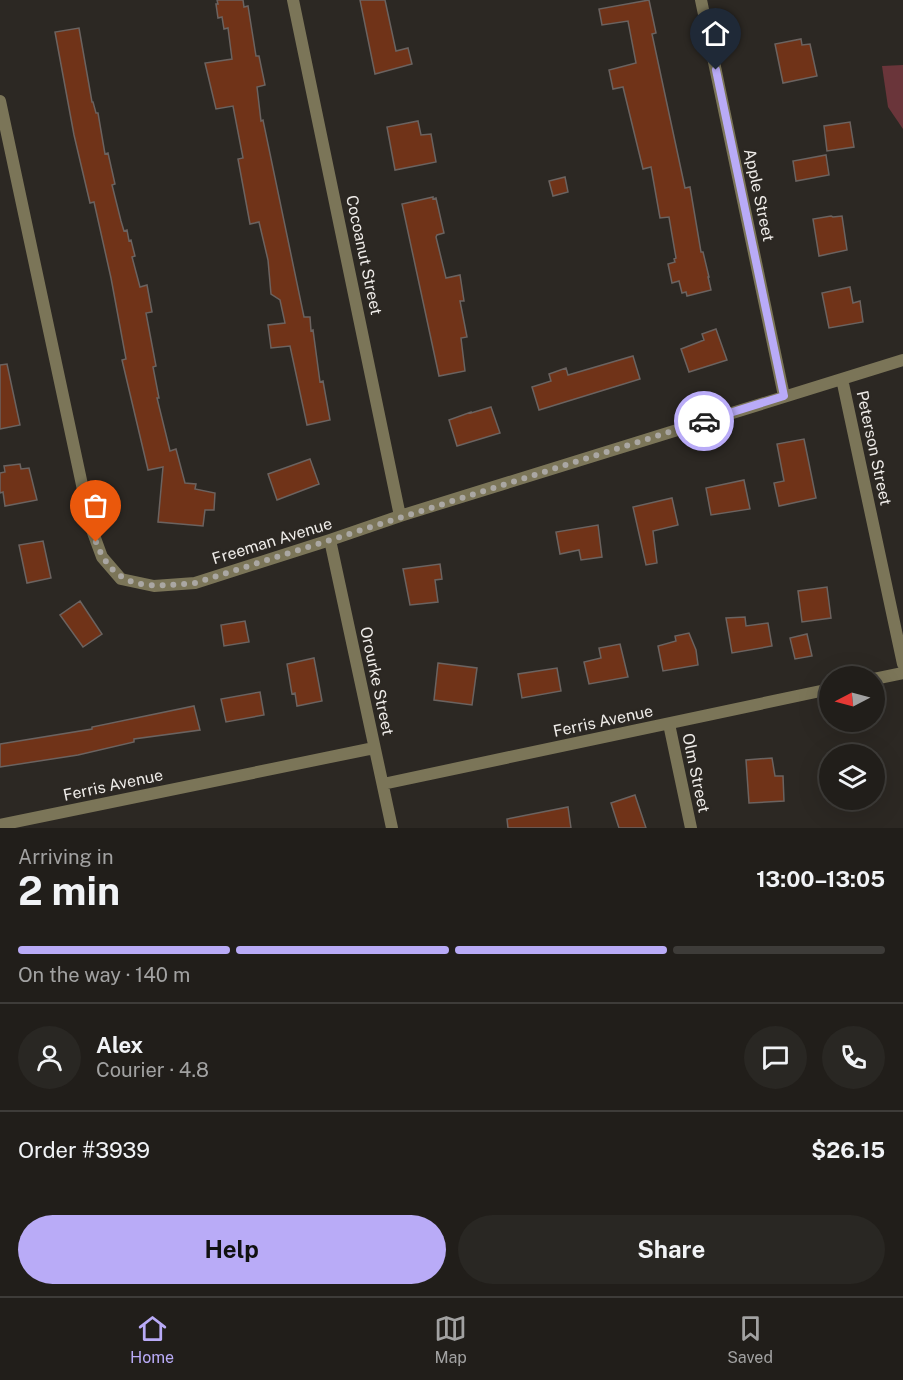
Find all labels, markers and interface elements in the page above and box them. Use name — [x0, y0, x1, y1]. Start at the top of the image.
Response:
pin — [690, 8, 741, 70]
icon: home — [699, 17, 732, 50]
street label: Apple Street — [740, 147, 778, 243]
street label: Cocoanut Street — [342, 193, 386, 317]
street label: Peterson Street — [853, 389, 895, 507]
courier — [674, 391, 734, 451]
icon: car — [688, 405, 721, 438]
pin — [70, 480, 121, 542]
icon: bag — [79, 489, 112, 522]
street label: Freeman Avenue — [210, 514, 334, 568]
street label: Orourke Street — [356, 625, 398, 737]
north arrow — [819, 666, 885, 732]
map controls — [819, 666, 885, 810]
street label: Ferris Avenue — [551, 701, 655, 741]
street label: Olm Street — [678, 731, 714, 815]
button: layers — [819, 744, 885, 810]
street label: Ferris Avenue — [61, 765, 165, 805]
text: Arriving in — [18, 845, 113, 869]
text: 13:00–13:05 — [756, 866, 885, 892]
text: 2 min — [18, 868, 120, 914]
text: On the way · 140 m — [18, 963, 190, 987]
button: person — [18, 1026, 81, 1089]
button: chat — [744, 1026, 807, 1089]
button: phone — [822, 1026, 885, 1089]
text: Alex — [96, 1032, 143, 1058]
text: Courier · 4.8 — [96, 1058, 209, 1082]
text: Order #3939 — [18, 1137, 150, 1163]
text: $26.15 — [811, 1137, 885, 1163]
button: Help — [18, 1215, 446, 1284]
button: Share — [458, 1215, 885, 1284]
tab: Home — [130, 1312, 174, 1367]
tab: Map — [434, 1312, 467, 1367]
tab: Saved — [727, 1312, 773, 1367]

